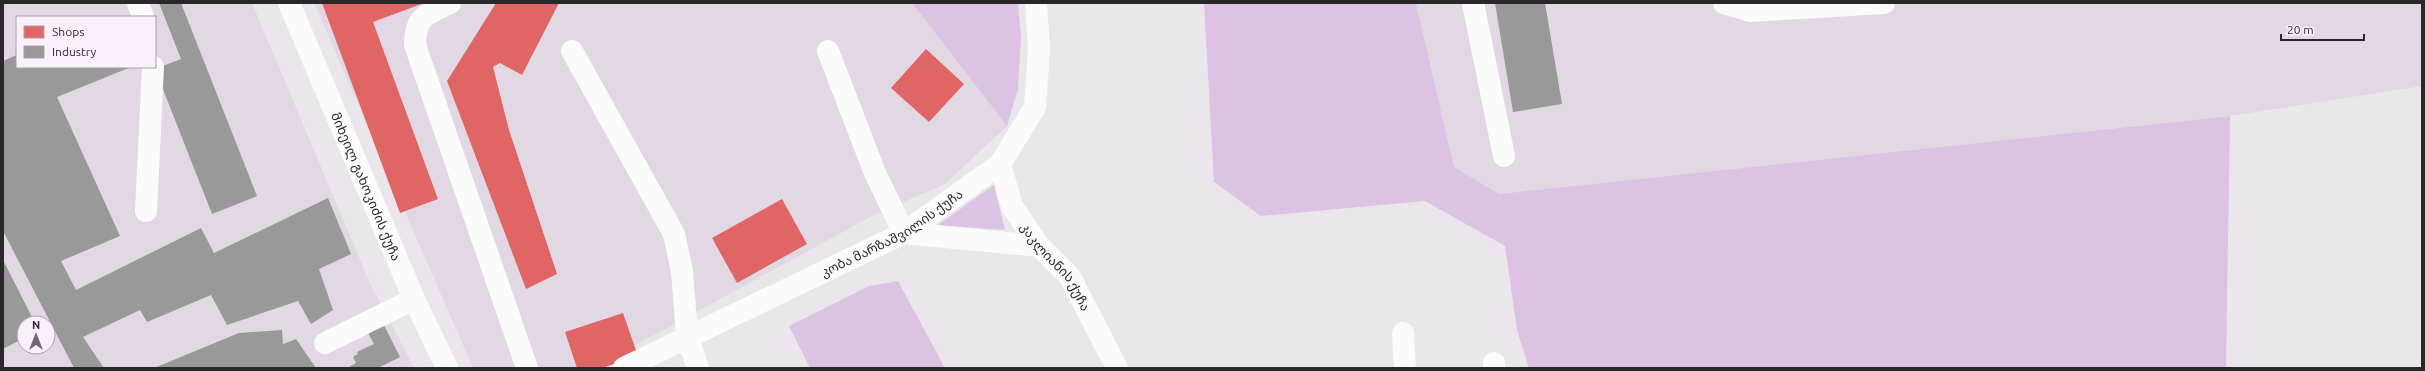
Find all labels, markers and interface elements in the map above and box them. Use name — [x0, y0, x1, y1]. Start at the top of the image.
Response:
legend — [16, 16, 156, 68]
scale bar — [2281, 16, 2364, 42]
text: 20 m — [2287, 23, 2314, 36]
text: Shops — [52, 25, 84, 38]
text: Industry — [52, 45, 97, 58]
street label: მიხეილ გახოკიძის ქუჩა — [329, 110, 404, 263]
street label: კობა მარზაშვილის ქუჩა — [818, 186, 965, 280]
street label: კაკლიანის ქუჩა — [1018, 220, 1093, 313]
north arrow — [16, 315, 56, 355]
text: N — [32, 319, 40, 331]

